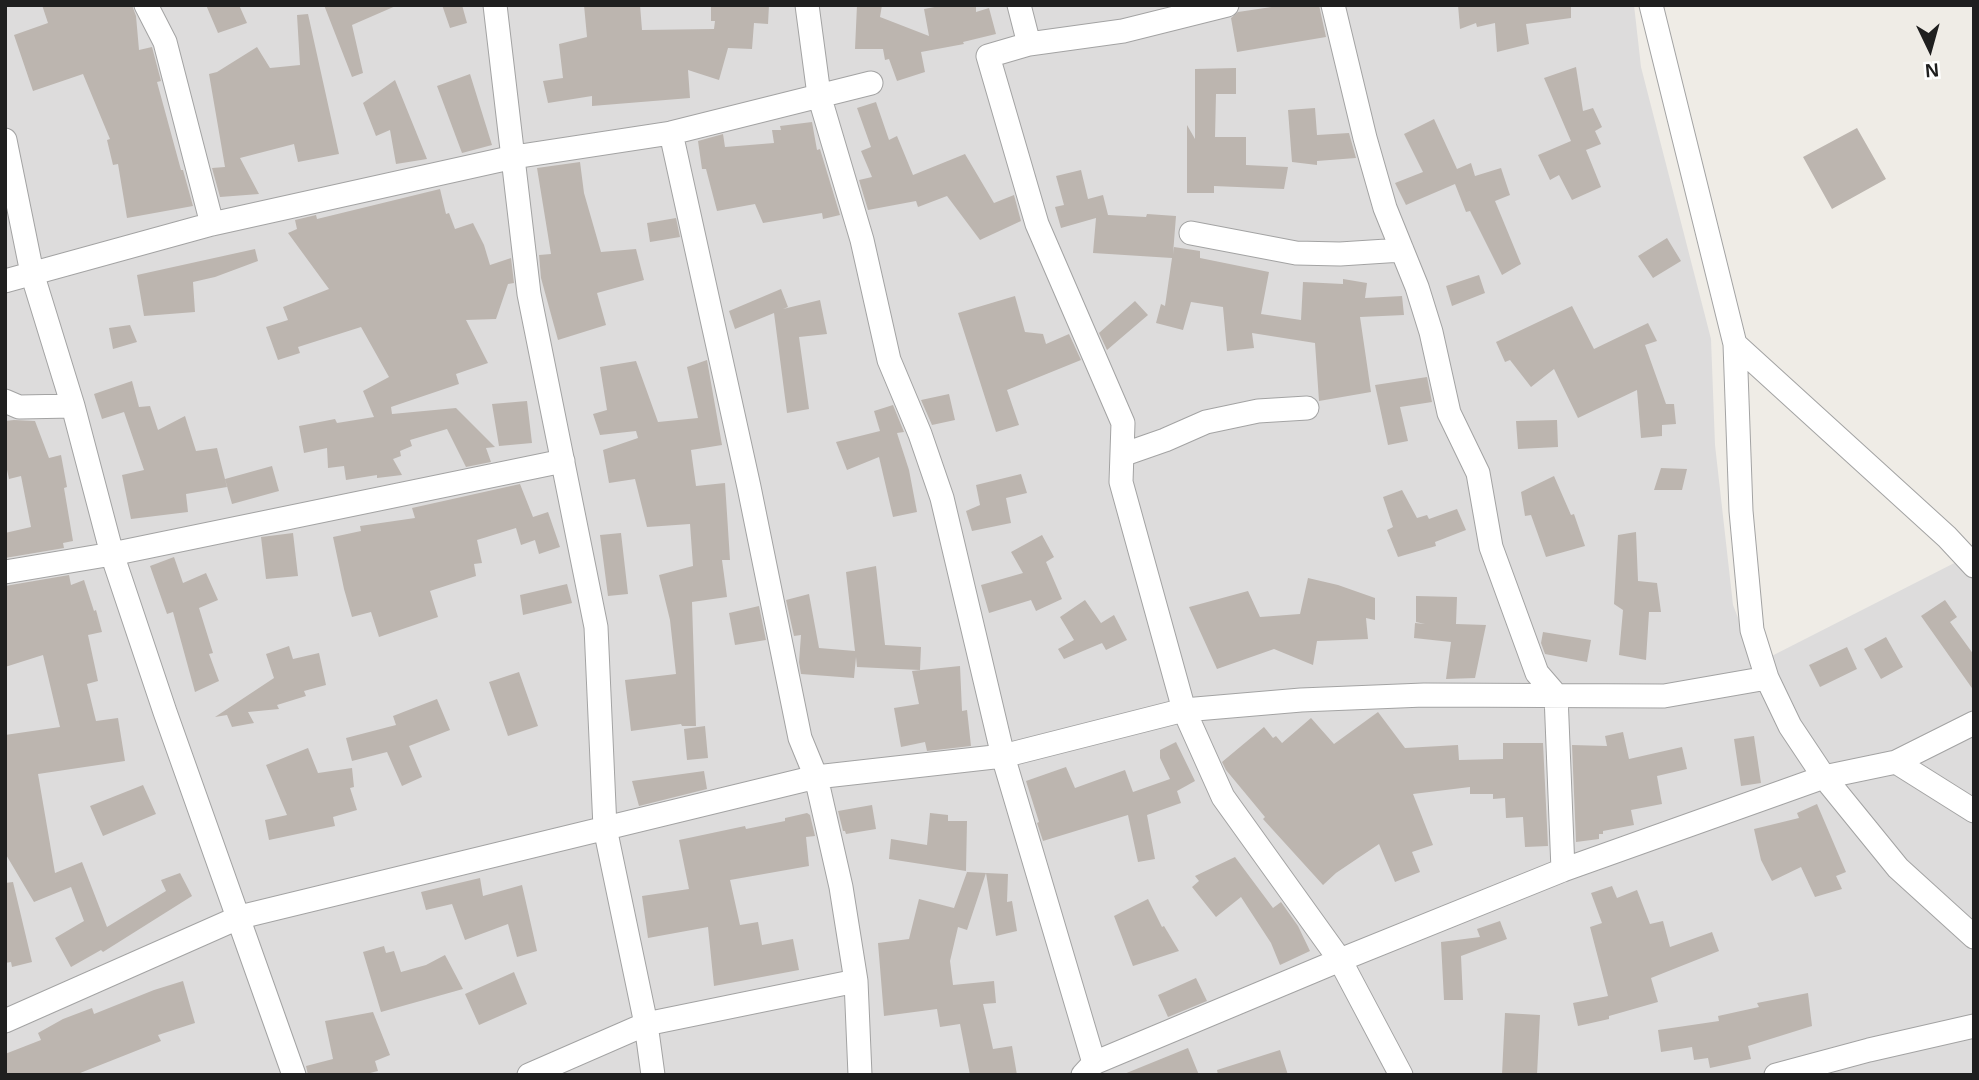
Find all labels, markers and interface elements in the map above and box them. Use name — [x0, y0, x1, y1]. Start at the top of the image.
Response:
north arrow — [1895, 14, 1965, 84]
text: N — [1924, 59, 1940, 81]

